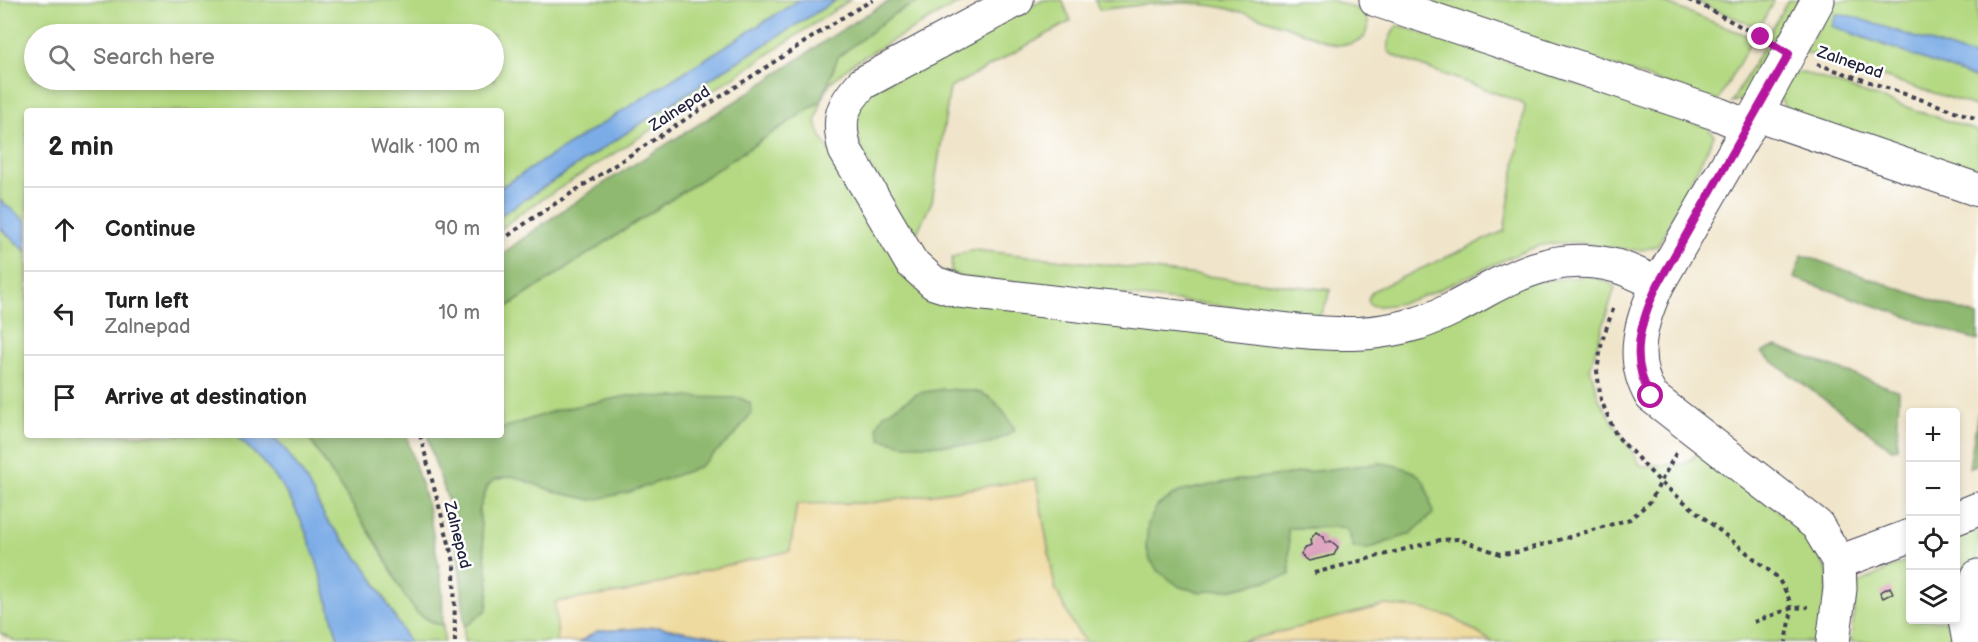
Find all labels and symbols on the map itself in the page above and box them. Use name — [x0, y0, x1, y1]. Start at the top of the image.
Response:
route end — [1747, 23, 1773, 49]
street label: Zalnepad — [1814, 43, 1885, 83]
street label: Zalnepad — [645, 82, 714, 136]
route start — [1637, 382, 1663, 408]
street label: Zalnepad — [439, 499, 474, 571]

